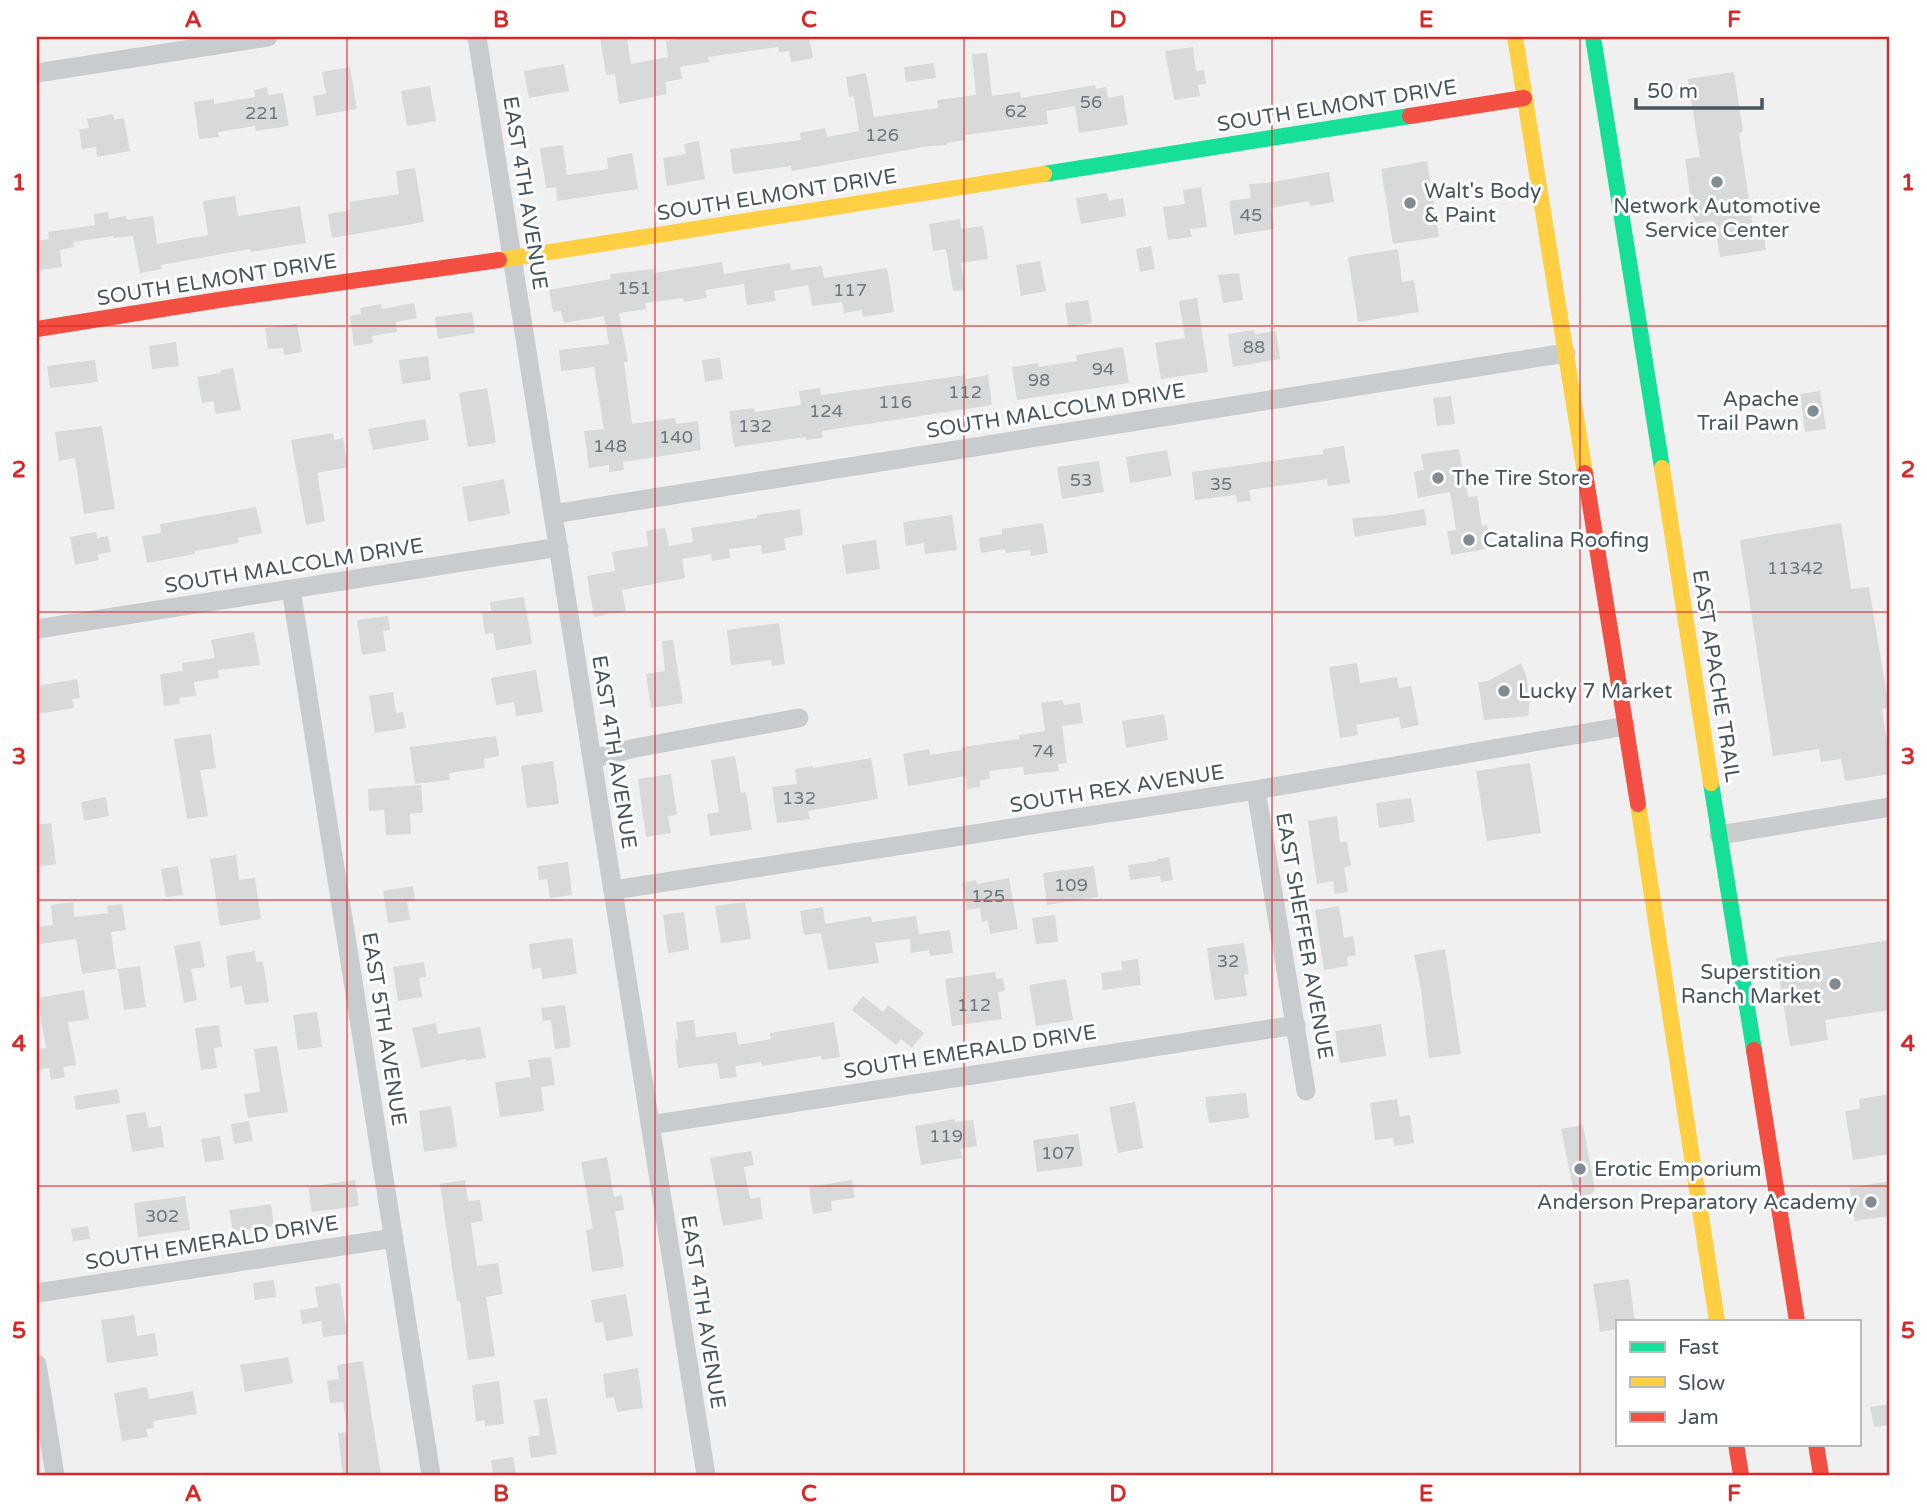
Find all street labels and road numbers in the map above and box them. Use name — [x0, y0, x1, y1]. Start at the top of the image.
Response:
street label: SOUTH ELMONT DRIVE — [1215, 75, 1459, 137]
street label: EAST 4TH AVENUE — [497, 94, 553, 292]
street label: SOUTH ELMONT DRIVE — [655, 164, 899, 226]
street label: SOUTH ELMONT DRIVE — [95, 249, 339, 311]
street label: SOUTH MALCOLM DRIVE — [925, 378, 1187, 444]
street label: SOUTH MALCOLM DRIVE — [163, 533, 425, 599]
street label: EAST APACHE TRAIL — [1687, 568, 1745, 784]
street label: EAST 4TH AVENUE — [586, 653, 642, 851]
street label: SOUTH REX AVENUE — [1008, 760, 1226, 818]
street label: EAST SHEFFER AVENUE — [1270, 811, 1338, 1061]
street label: EAST 5TH AVENUE — [356, 930, 412, 1128]
street label: SOUTH EMERALD DRIVE — [842, 1020, 1098, 1084]
street label: SOUTH EMERALD DRIVE — [84, 1211, 340, 1275]
street label: EAST 4TH AVENUE — [675, 1213, 731, 1411]

